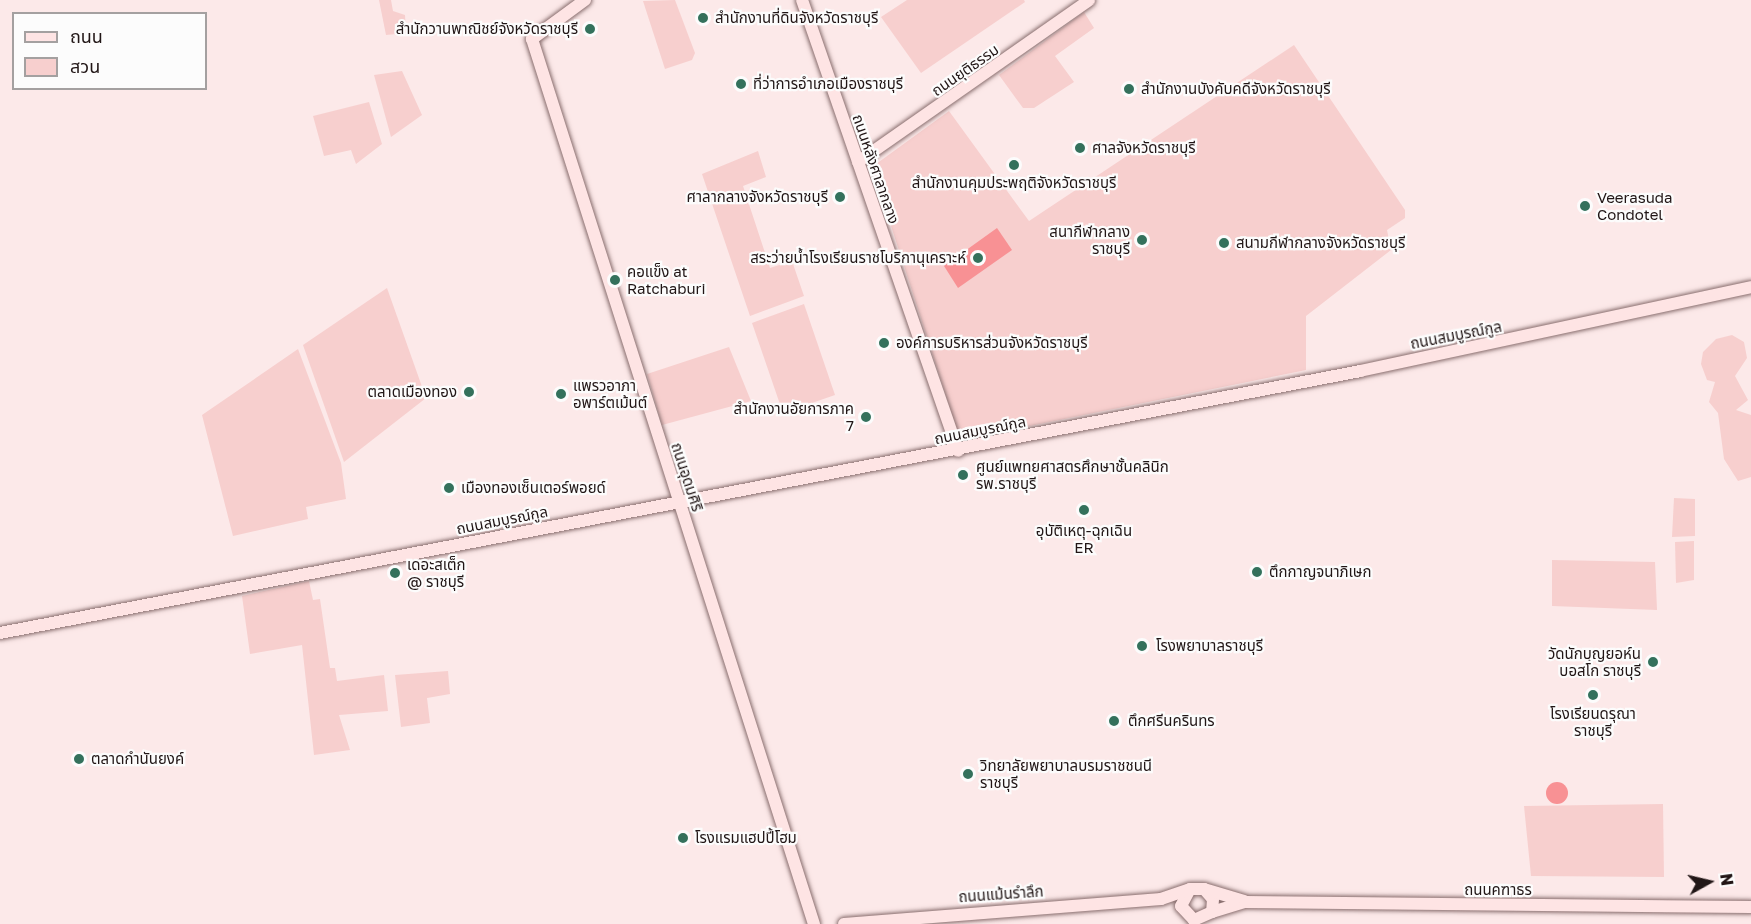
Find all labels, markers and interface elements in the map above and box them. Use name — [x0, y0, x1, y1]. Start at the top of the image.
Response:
place label: สำนักงานที่ดินจังหวัดราชบุรี — [715, 9, 878, 27]
marker: สำนักงานที่ดินจังหวัดราชบุรี — [696, 11, 710, 25]
legend — [12, 12, 207, 90]
place label: สำนักวานพาณิชย์จังหวัดราชบุรี — [396, 20, 578, 38]
marker: สำนักวานพาณิชย์จังหวัดราชบุรี — [583, 22, 597, 36]
text: ถนน — [70, 25, 103, 47]
street label: ถนนยุติธรรม — [928, 40, 1002, 100]
text: สวน — [70, 55, 100, 77]
place label: ที่ว่าการอำเภอเมืองราชบุรี — [753, 75, 903, 93]
marker: ที่ว่าการอำเภอเมืองราชบุรี — [734, 77, 748, 91]
place label: สำนักงานบังคับคดีจังหวัดราชบุรี — [1141, 80, 1331, 98]
marker: สำนักงานบังคับคดีจังหวัดราชบุรี — [1122, 82, 1136, 96]
street label: ถนนหลังศาลากลาง — [849, 112, 903, 226]
place label: ศาลจังหวัดราชบุรี — [1092, 139, 1196, 157]
marker: ศาลจังหวัดราชบุรี — [1073, 141, 1087, 155]
marker: สำนักงานคุมประพฤติจังหวัดราชบุรี — [1007, 158, 1021, 172]
place label: สำนักงานคุมประพฤติจังหวัดราชบุรี — [912, 174, 1116, 192]
place label: ศาลากลางจังหวัดราชบุรี — [687, 188, 828, 206]
place label: Veerasuda Condotel — [1597, 188, 1672, 223]
marker: ศาลากลางจังหวัดราชบุรี — [833, 190, 847, 204]
marker: Veerasuda Condotel — [1578, 199, 1592, 213]
place label: สนากีฬากลาง ราชบุรี — [1049, 222, 1130, 257]
marker: สนากีฬากลาง ราชบุรี — [1135, 233, 1149, 247]
place label: สนามกีฬากลางจังหวัดราชบุรี — [1236, 234, 1405, 252]
marker: สนามกีฬากลางจังหวัดราชบุรี — [1217, 236, 1231, 250]
place label: สระว่ายน้ำโรงเรียนราชโบริกานุเคราะห์ — [750, 249, 966, 267]
marker: สระว่ายน้ำโรงเรียนราชโบริกานุเคราะห์ — [971, 251, 985, 265]
place label: คอแข็ง at Ratchaburi — [627, 262, 705, 297]
marker: คอแข็ง at Ratchaburi — [608, 273, 622, 287]
street label: ถนนสมบูรณ์กูล — [1409, 317, 1503, 353]
place label: องค์การบริหารส่วนจังหวัดราชบุรี — [896, 334, 1088, 352]
marker: องค์การบริหารส่วนจังหวัดราชบุรี — [877, 336, 891, 350]
place label: แพรวอาภา อพาร์ตเม้นต์ — [573, 376, 647, 411]
place label: ตลาดเมืองทอง — [367, 383, 457, 401]
marker: ตลาดเมืองทอง — [462, 385, 476, 399]
marker: แพรวอาภา อพาร์ตเม้นต์ — [554, 387, 568, 401]
place label: สำนักงานอัยการภาค 7 — [734, 399, 854, 434]
marker: สำนักงานอัยการภาค 7 — [859, 410, 873, 424]
street label: ถนนสมบูรณ์กูล — [933, 412, 1027, 448]
street label: ถนนอุดมศิริ — [667, 440, 707, 514]
place label: ศูนย์แพทยศาสตรศึกษาชั้นคลินิก รพ.ราชบุรี — [976, 457, 1169, 492]
marker: ศูนย์แพทยศาสตรศึกษาชั้นคลินิก รพ.ราชบุรี — [954, 466, 972, 484]
place label: เมืองทองเซ็นเตอร์พอยด์ — [461, 479, 606, 497]
marker: เมืองทองเซ็นเตอร์พอยด์ — [442, 481, 456, 495]
marker: อุบัติเหตุ-ฉุกเฉิน ER — [1075, 501, 1093, 519]
street label: ถนนสมบูรณ์กูล — [455, 502, 549, 538]
place label: อุบัติเหตุ-ฉุกเฉิน ER — [1036, 521, 1132, 556]
place label: เดอะสเต็ก @ ราชบุรี — [407, 555, 466, 590]
place label: ตึกกาญจนาภิเษก — [1269, 563, 1371, 581]
marker: ตึกกาญจนาภิเษก — [1250, 565, 1264, 579]
marker: เดอะสเต็ก @ ราชบุรี — [388, 566, 402, 580]
marker: โรงพยาบาลราชบุรี — [1133, 637, 1151, 655]
place label: โรงพยาบาลราชบุรี — [1156, 637, 1263, 655]
place label: วัดนักบุญยอห์น บอสโก ราชบุรี — [1548, 644, 1641, 679]
marker: วัดนักบุญยอห์น บอสโก ราชบุรี — [1646, 655, 1660, 669]
marker: โรงเรียนดรุณา ราชบุรี — [1586, 688, 1600, 702]
place label: โรงเรียนดรุณา ราชบุรี — [1550, 704, 1636, 739]
marker: ตึกศรีนครินทร — [1105, 712, 1123, 730]
place label: ตึกศรีนครินทร — [1128, 712, 1215, 730]
place label: ตลาดกำนันยงค์ — [91, 750, 184, 768]
marker: ตลาดกำนันยงค์ — [72, 752, 86, 766]
place label: วิทยาลัยพยาบาลบรมราชชนนี ราชบุรี — [980, 756, 1152, 791]
marker: วิทยาลัยพยาบาลบรมราชชนนี ราชบุรี — [961, 767, 975, 781]
place label: โรงแรมแฮปปี้โฮม — [695, 829, 797, 847]
marker: โรงแรมแฮปปี้โฮม — [676, 831, 690, 845]
north arrow — [1679, 852, 1739, 912]
text: N — [1716, 872, 1738, 887]
street label: ถนนคฑาธร — [1464, 881, 1532, 899]
street label: ถนนแม้นรำลึก — [958, 882, 1044, 906]

